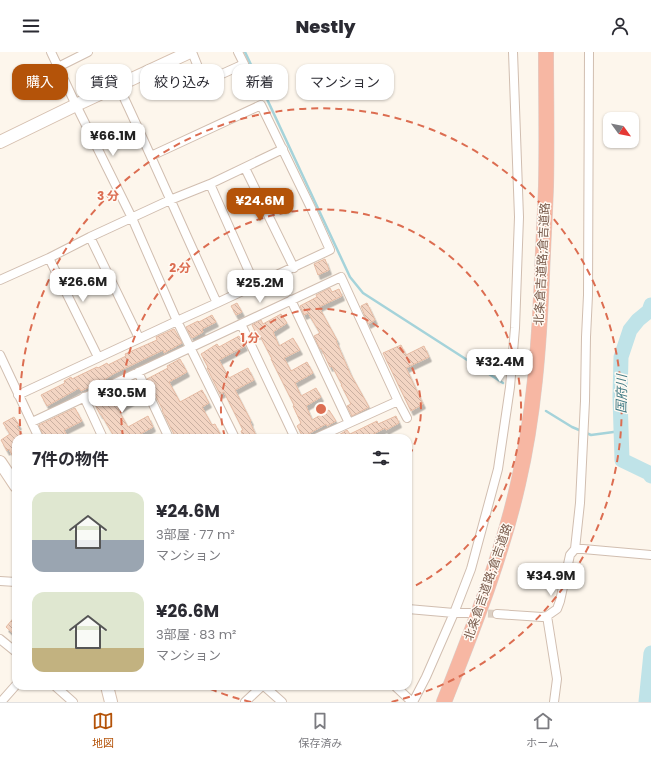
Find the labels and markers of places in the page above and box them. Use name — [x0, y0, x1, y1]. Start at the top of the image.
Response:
pin: ¥66.1M — [80, 123, 146, 157]
pin: ¥24.6M — [227, 188, 293, 222]
pin: ¥26.6M — [50, 269, 116, 303]
pin: ¥25.2M — [227, 270, 293, 304]
pin: ¥32.4M — [467, 349, 533, 383]
pin: ¥30.5M — [89, 380, 155, 414]
centre of rings — [314, 402, 328, 416]
pin: ¥34.9M — [518, 563, 584, 597]

